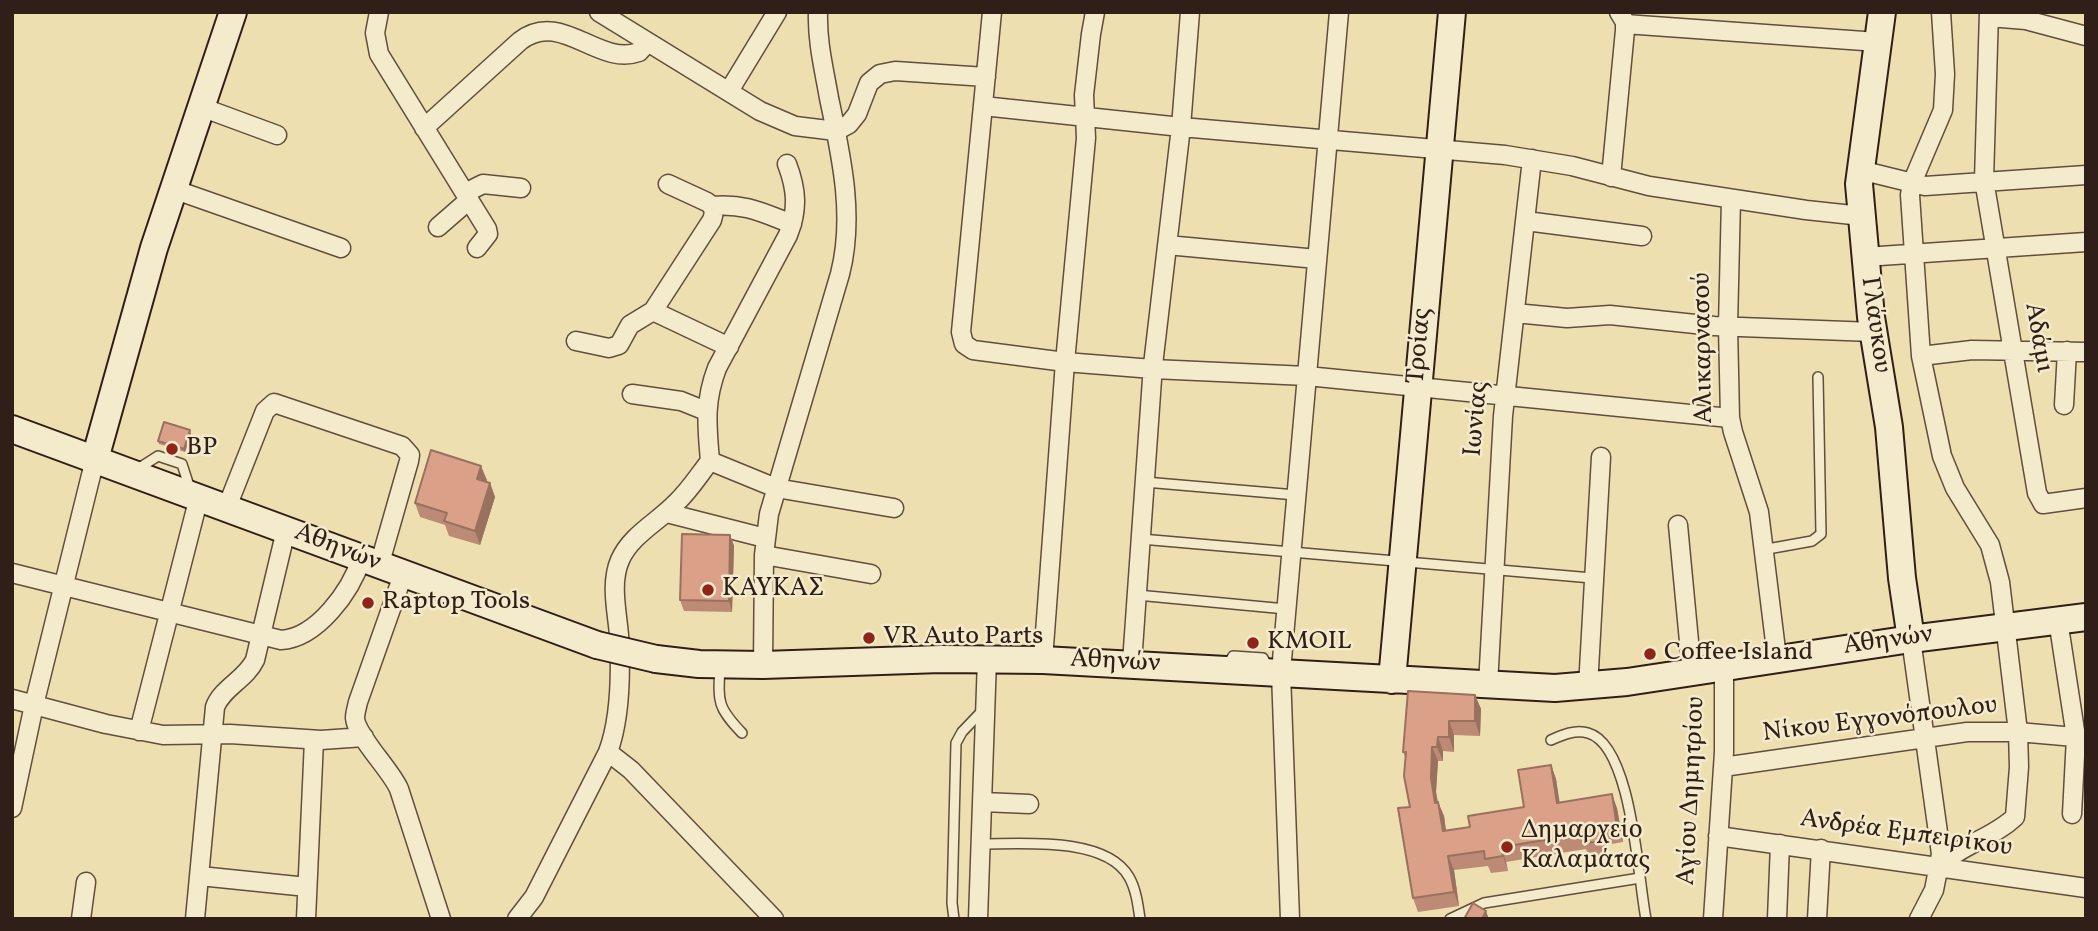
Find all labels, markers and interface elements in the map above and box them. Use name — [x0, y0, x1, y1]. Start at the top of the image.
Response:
street label: Αλικαρνασού — [1688, 272, 1722, 424]
street label: Γλάυκου — [1852, 275, 1896, 375]
street label: Αδάμι — [2016, 301, 2058, 375]
street label: Τροίας — [1402, 307, 1440, 385]
street label: Ιωνίας — [1459, 380, 1497, 458]
place label: BP — [186, 433, 217, 465]
marker: BP — [164, 441, 180, 457]
street label: Αθηνών — [289, 518, 385, 580]
place label: ΚΑΥΚΑΣ — [722, 574, 824, 606]
marker: ΚΑΥΚΑΣ — [700, 582, 716, 598]
place label: Raptop Tools — [382, 587, 530, 619]
marker: Raptop Tools — [360, 595, 376, 611]
street label: Αθηνών — [1841, 620, 1935, 664]
place label: VR Auto Parts — [883, 622, 1043, 654]
place label: KMOIL — [1267, 627, 1352, 659]
marker: VR Auto Parts — [861, 630, 877, 646]
marker: KMOIL — [1245, 635, 1261, 651]
place label: Coffee Island — [1664, 638, 1813, 670]
street label: Αθηνών — [1069, 645, 1161, 681]
marker: Coffee Island — [1642, 646, 1658, 662]
street label: Νίκου Εγγονόπουλου — [1761, 691, 1999, 751]
street label: Αγίου Δημητρίου — [1672, 696, 1714, 886]
street label: Ανδρέα Εμπειρίκου — [1798, 805, 2014, 865]
place label: Δημαρχείο Καλαμάτας — [1521, 816, 1650, 878]
marker: Δημαρχείο Καλαμάτας — [1499, 839, 1515, 855]

